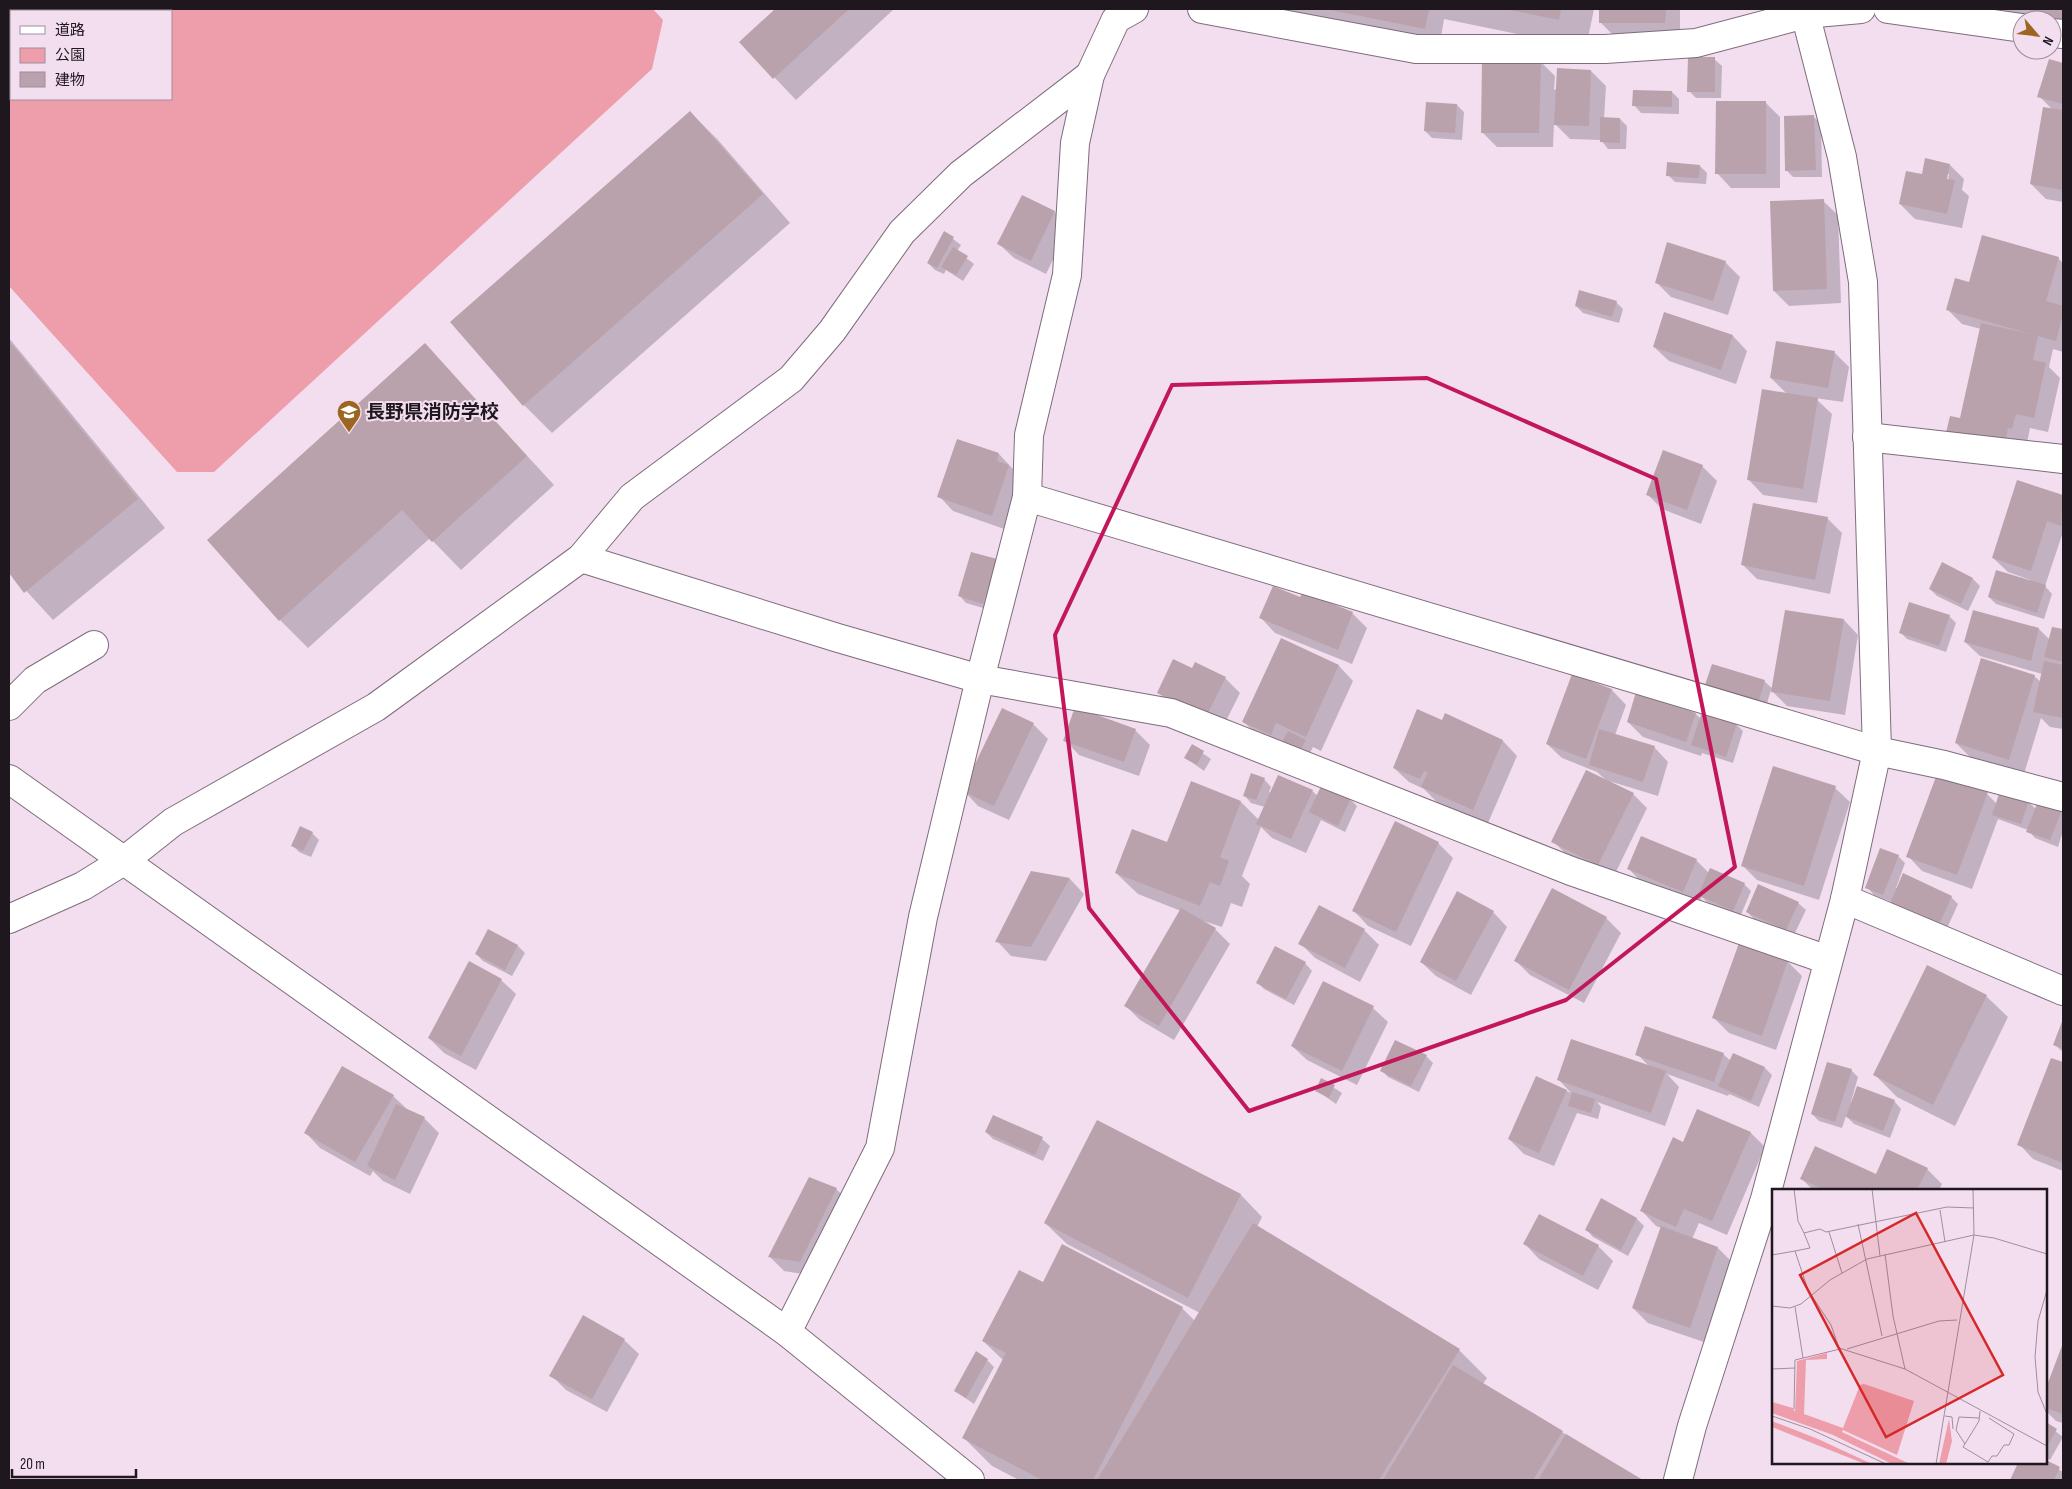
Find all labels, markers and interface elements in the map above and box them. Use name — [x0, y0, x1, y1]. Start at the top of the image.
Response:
legend — [10, 10, 172, 100]
north arrow — [2012, 10, 2062, 60]
text: 道路 — [55, 21, 85, 40]
text: N — [2039, 34, 2057, 48]
text: 公園 — [55, 46, 85, 65]
text: 建物 — [55, 71, 85, 90]
school or university icon: 長野県消防学校 — [336, 399, 362, 433]
place label: 長野県消防学校 — [366, 401, 499, 424]
inset map — [1772, 1189, 2047, 1464]
scale bar — [12, 1446, 136, 1478]
text: 20 m — [20, 1455, 45, 1474]

